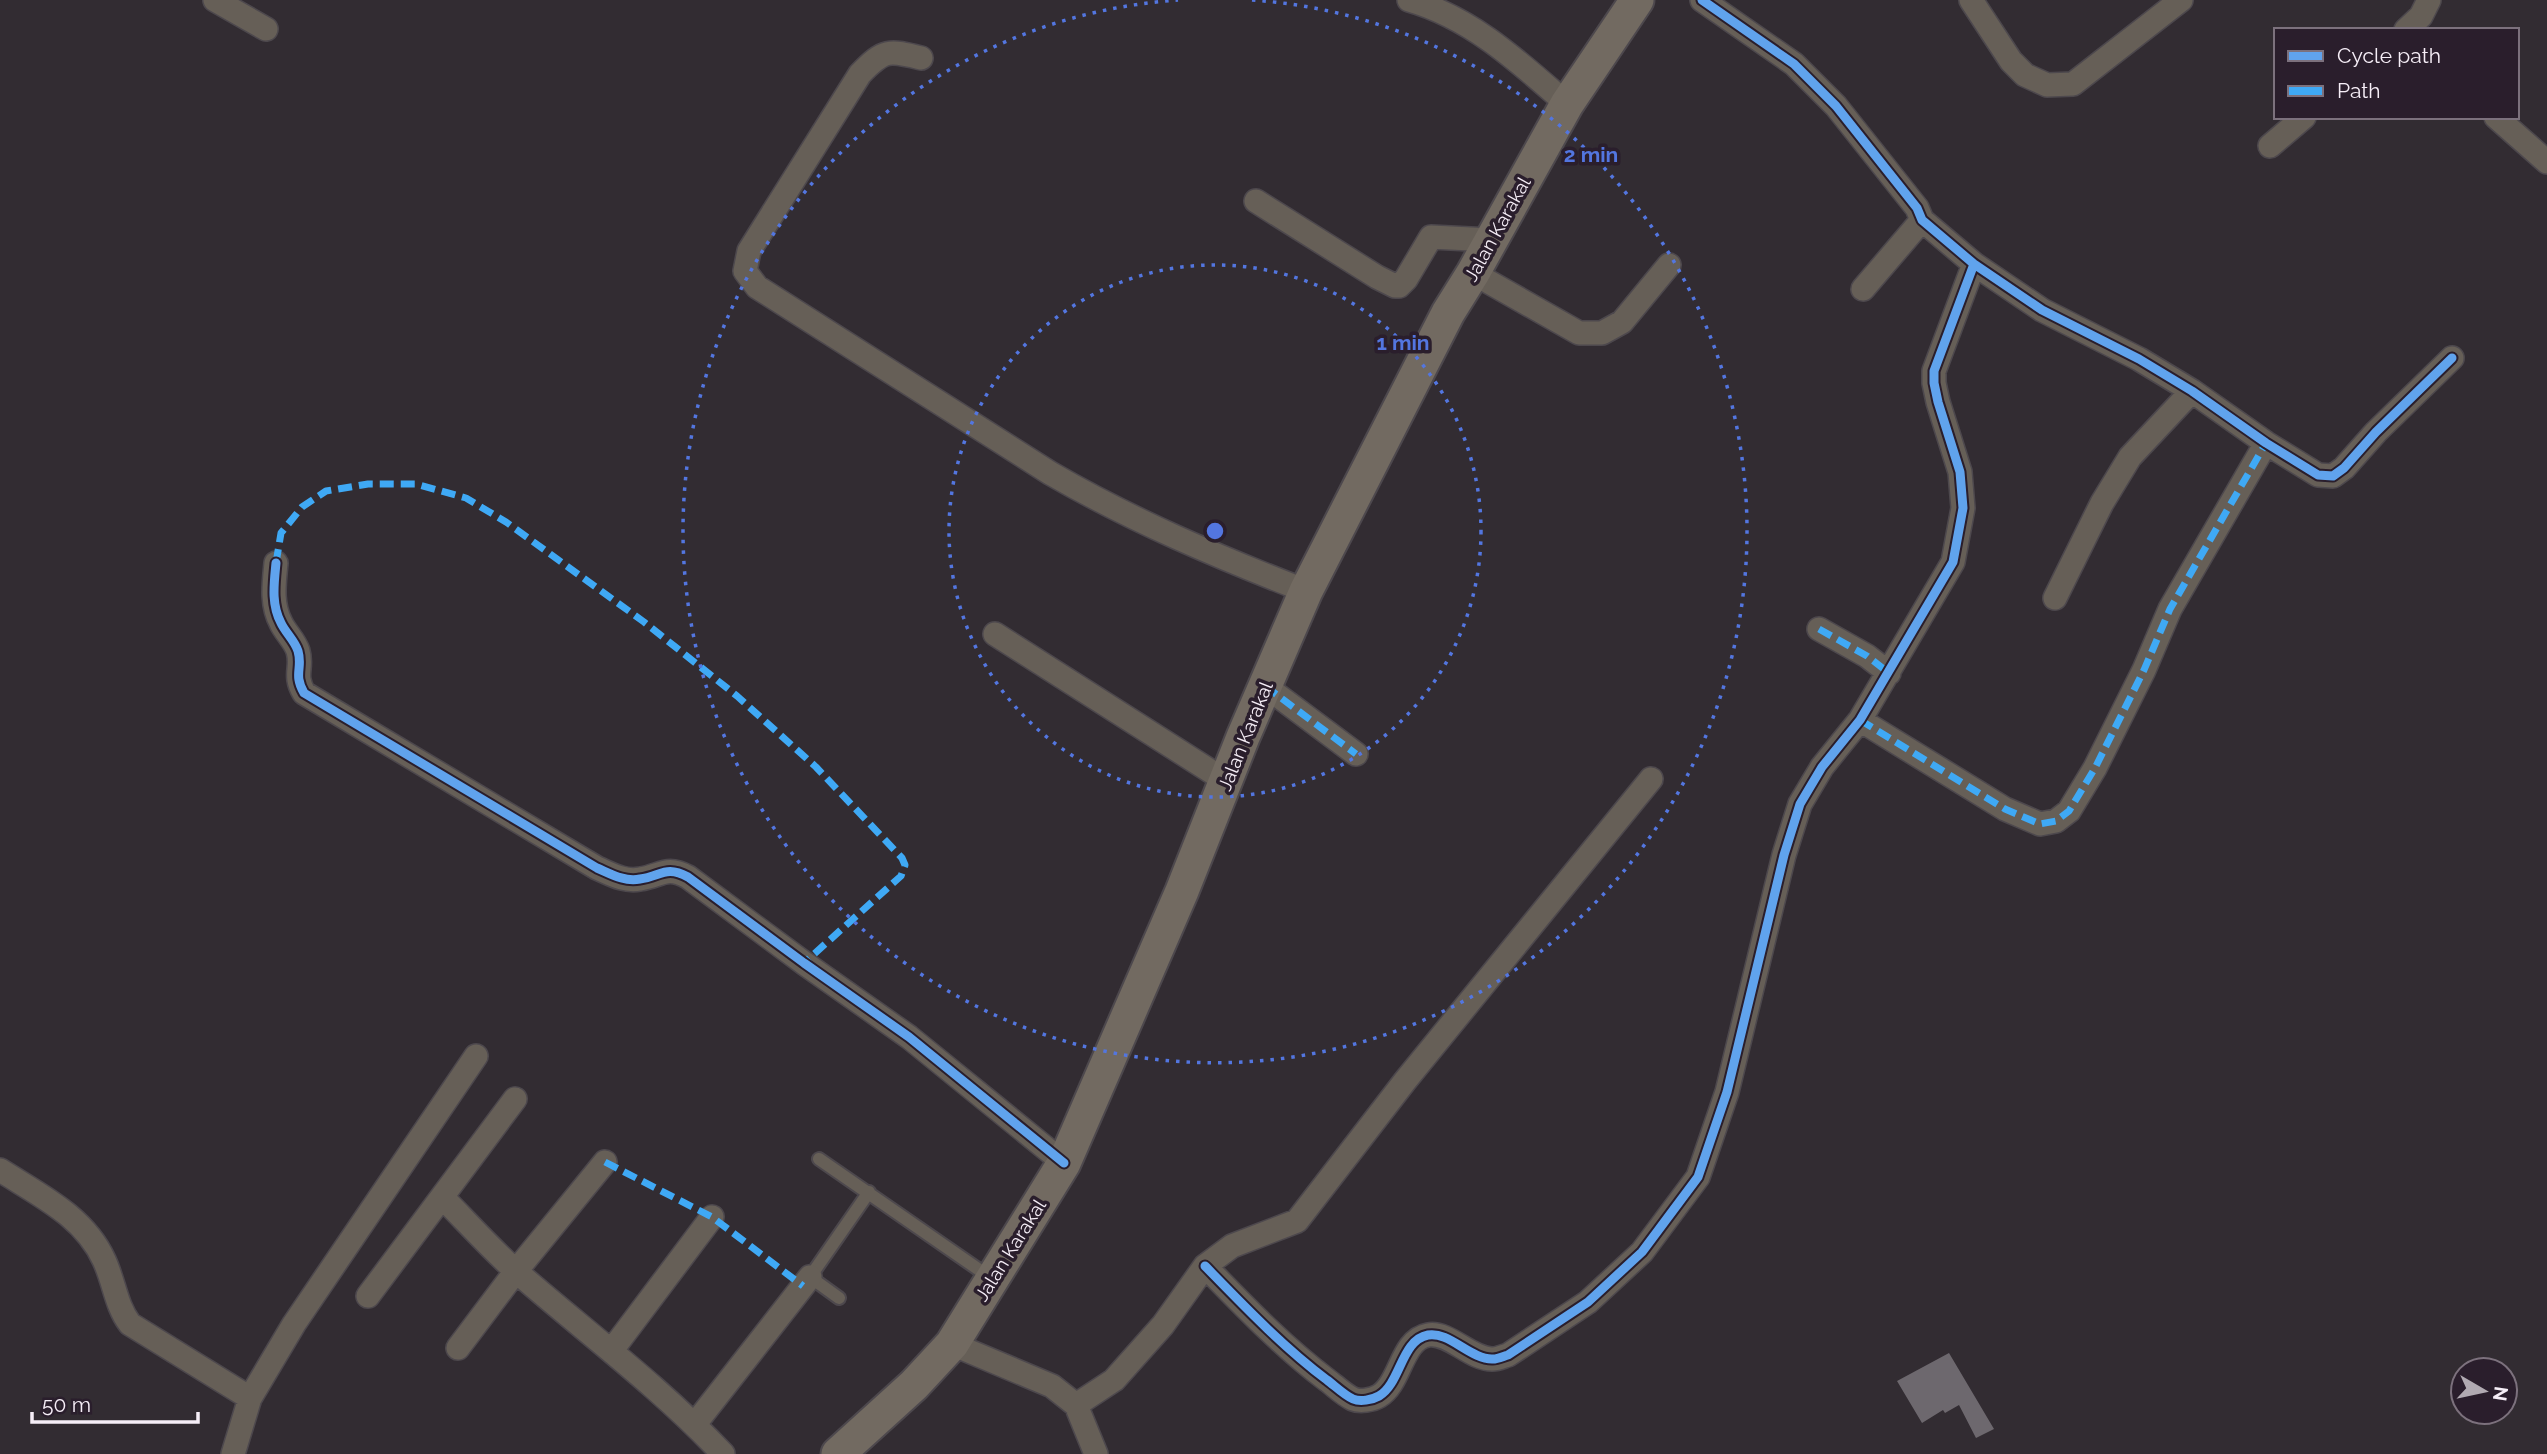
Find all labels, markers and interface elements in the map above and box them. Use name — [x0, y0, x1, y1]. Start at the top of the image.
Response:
legend — [2274, 28, 2519, 119]
text: Cycle path — [2337, 43, 2441, 68]
text: Path — [2337, 78, 2381, 103]
text: 2 min — [1564, 142, 1618, 167]
street label: Jalan Karakal — [1459, 172, 1535, 285]
text: 1 min — [1376, 330, 1430, 355]
centre of rings — [1203, 519, 1227, 543]
street label: Jalan Karakal — [1213, 677, 1277, 794]
street label: Jalan Karakal — [970, 1194, 1050, 1305]
north arrow — [2449, 1356, 2519, 1426]
scale bar — [32, 1380, 198, 1424]
text: N — [2489, 1385, 2513, 1403]
text: 50 m — [42, 1392, 91, 1417]

